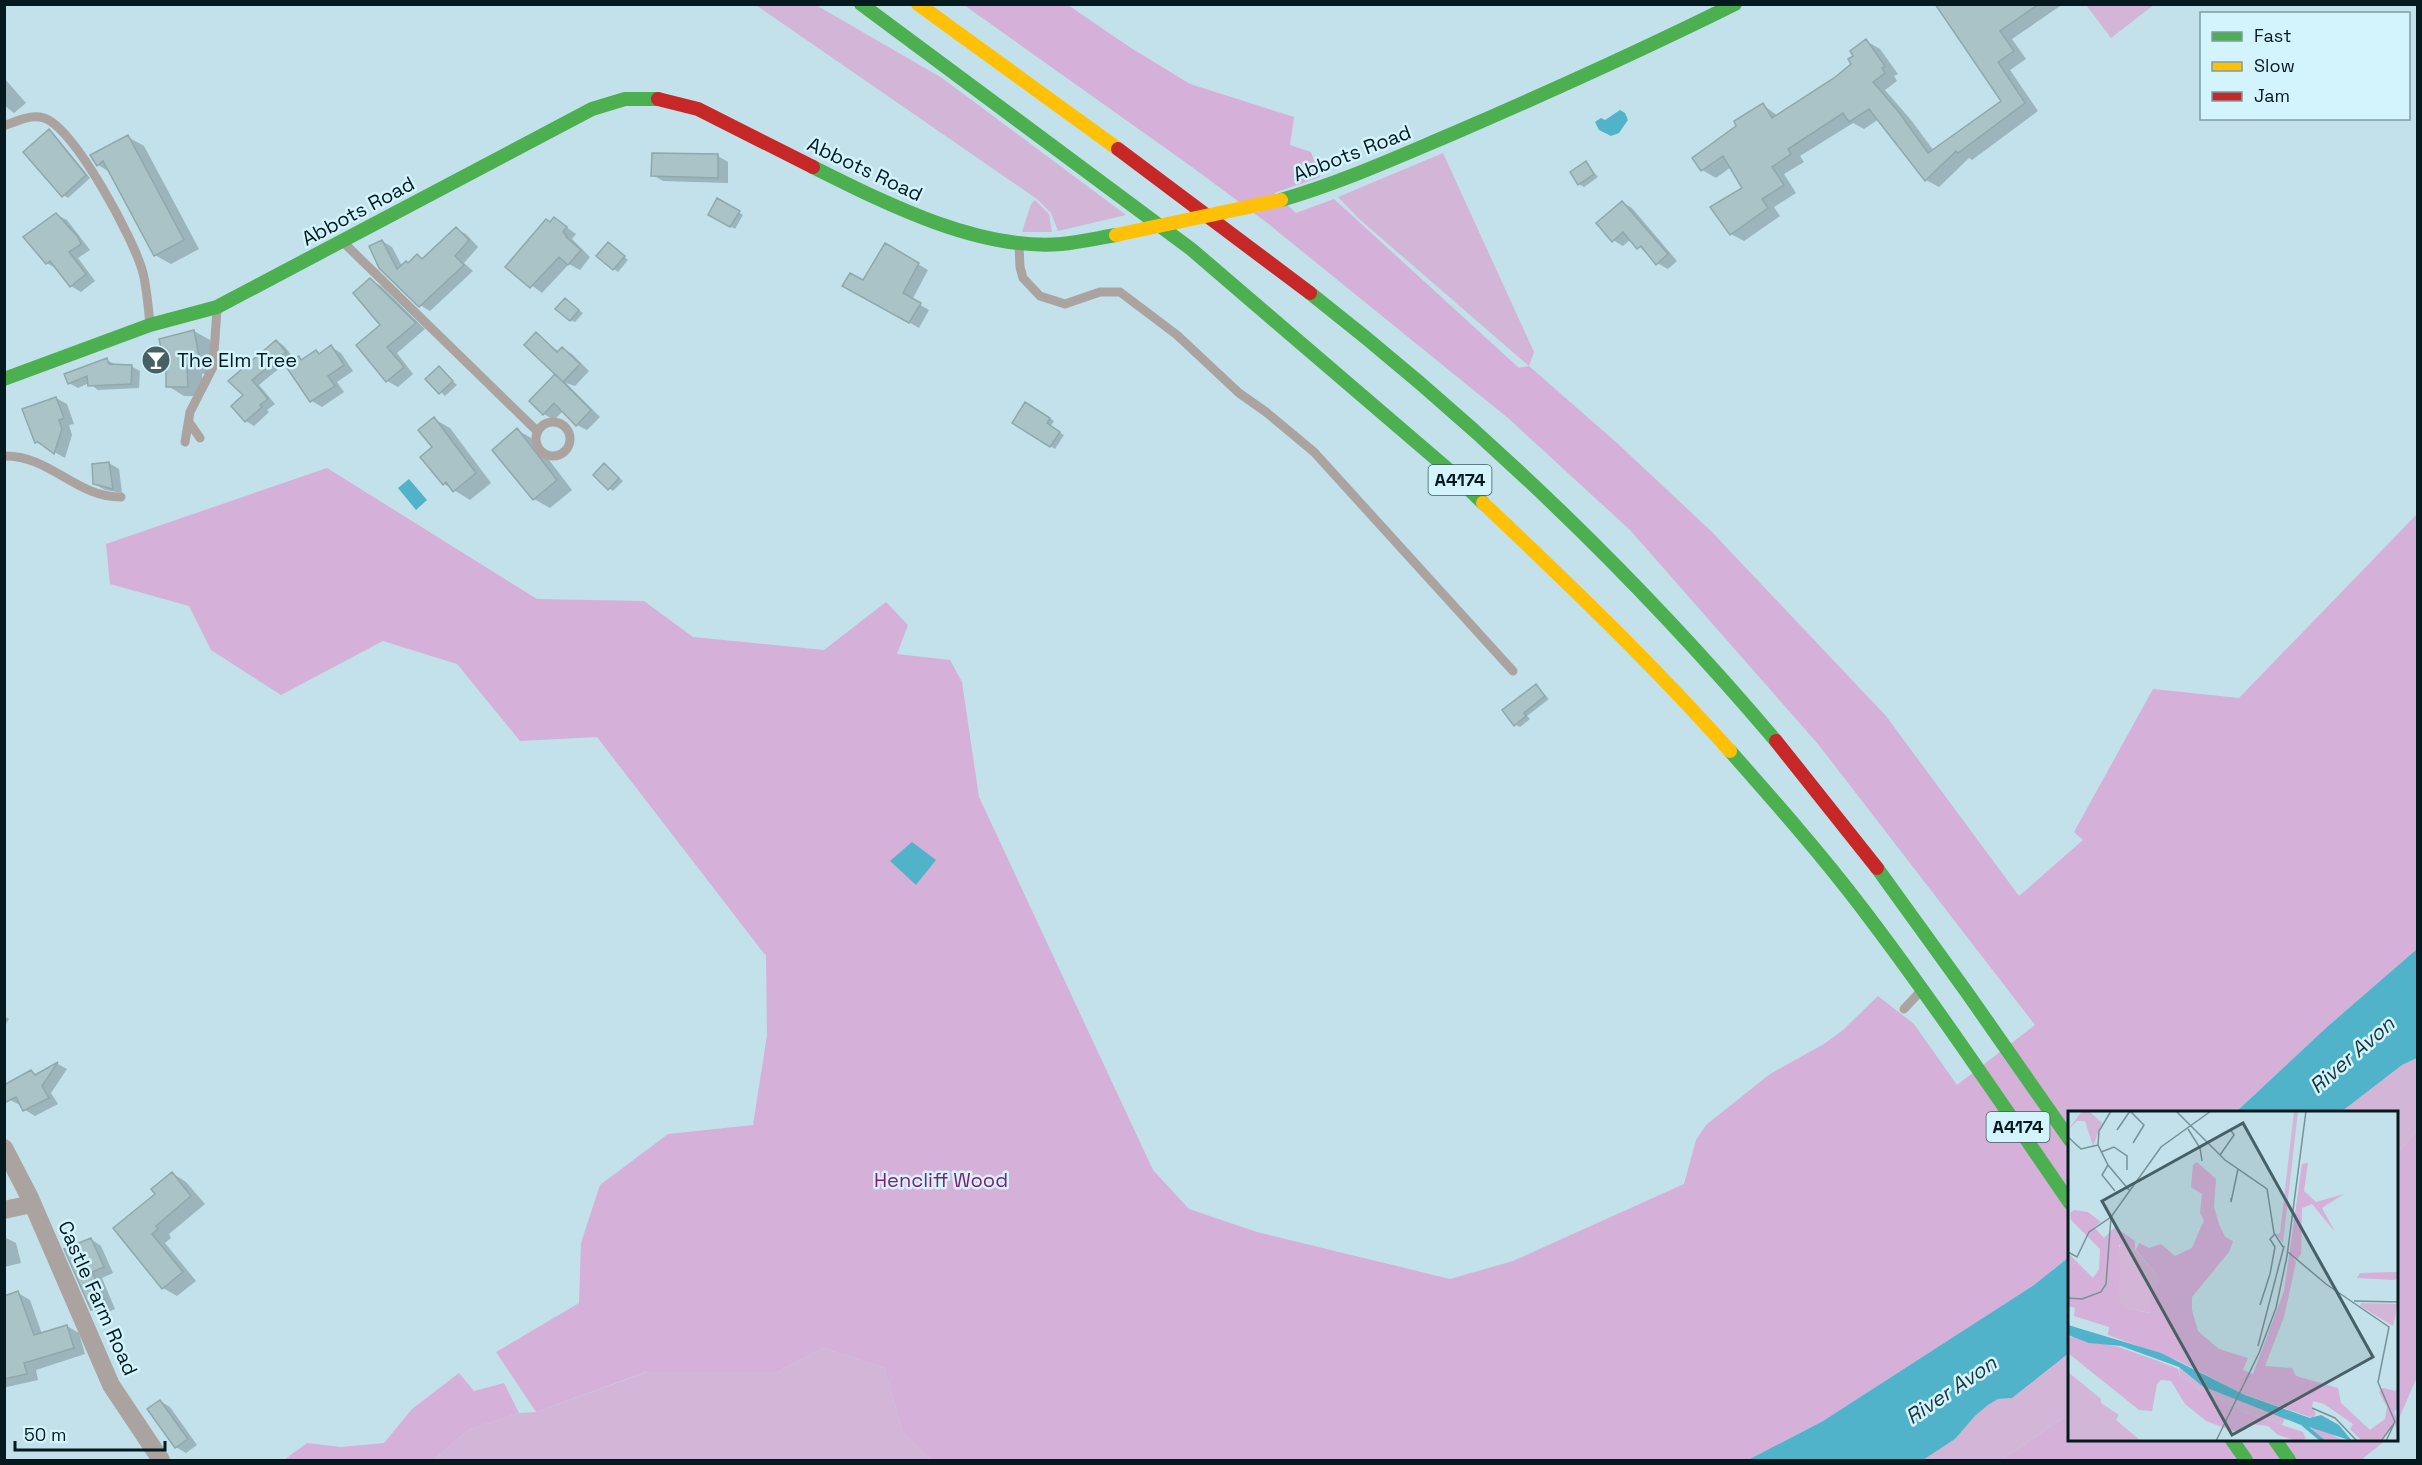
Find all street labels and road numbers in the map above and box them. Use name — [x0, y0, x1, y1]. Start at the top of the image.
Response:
street label: Abbots Road — [1289, 119, 1415, 187]
street label: Abbots Road — [803, 131, 927, 207]
street label: Abbots Road — [297, 170, 419, 252]
road number: A4174 — [1428, 465, 1492, 495]
road number: A4174 — [1986, 1112, 2050, 1142]
street label: Castle Farm Road — [52, 1217, 144, 1379]

